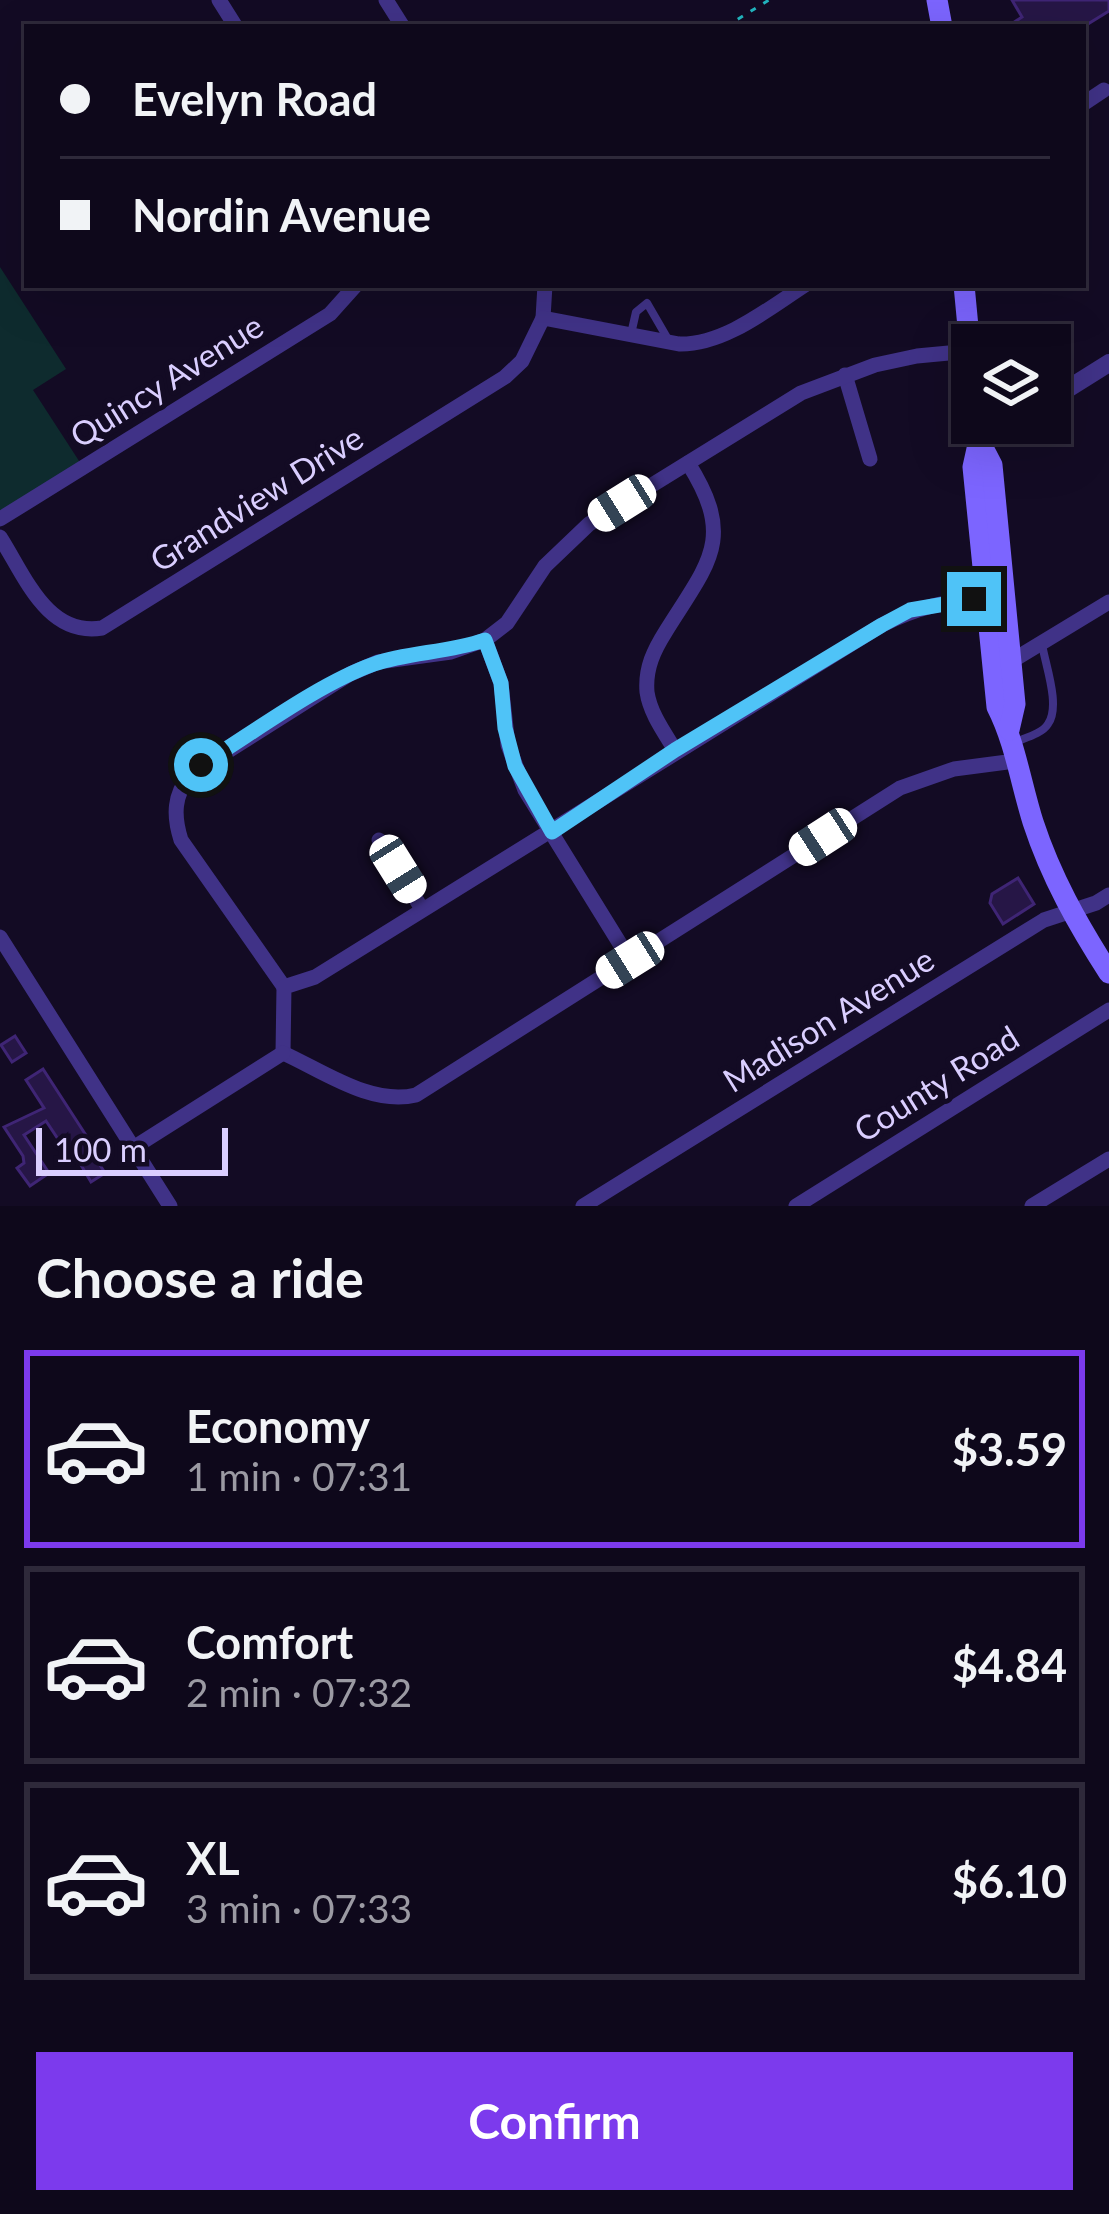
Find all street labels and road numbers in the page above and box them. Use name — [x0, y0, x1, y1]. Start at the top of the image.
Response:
street label: Quincy Avenue — [62, 305, 270, 455]
street label: Grandview Drive — [142, 417, 370, 579]
street label: Madison Avenue — [715, 938, 941, 1100]
street label: County Road — [846, 1017, 1026, 1149]

